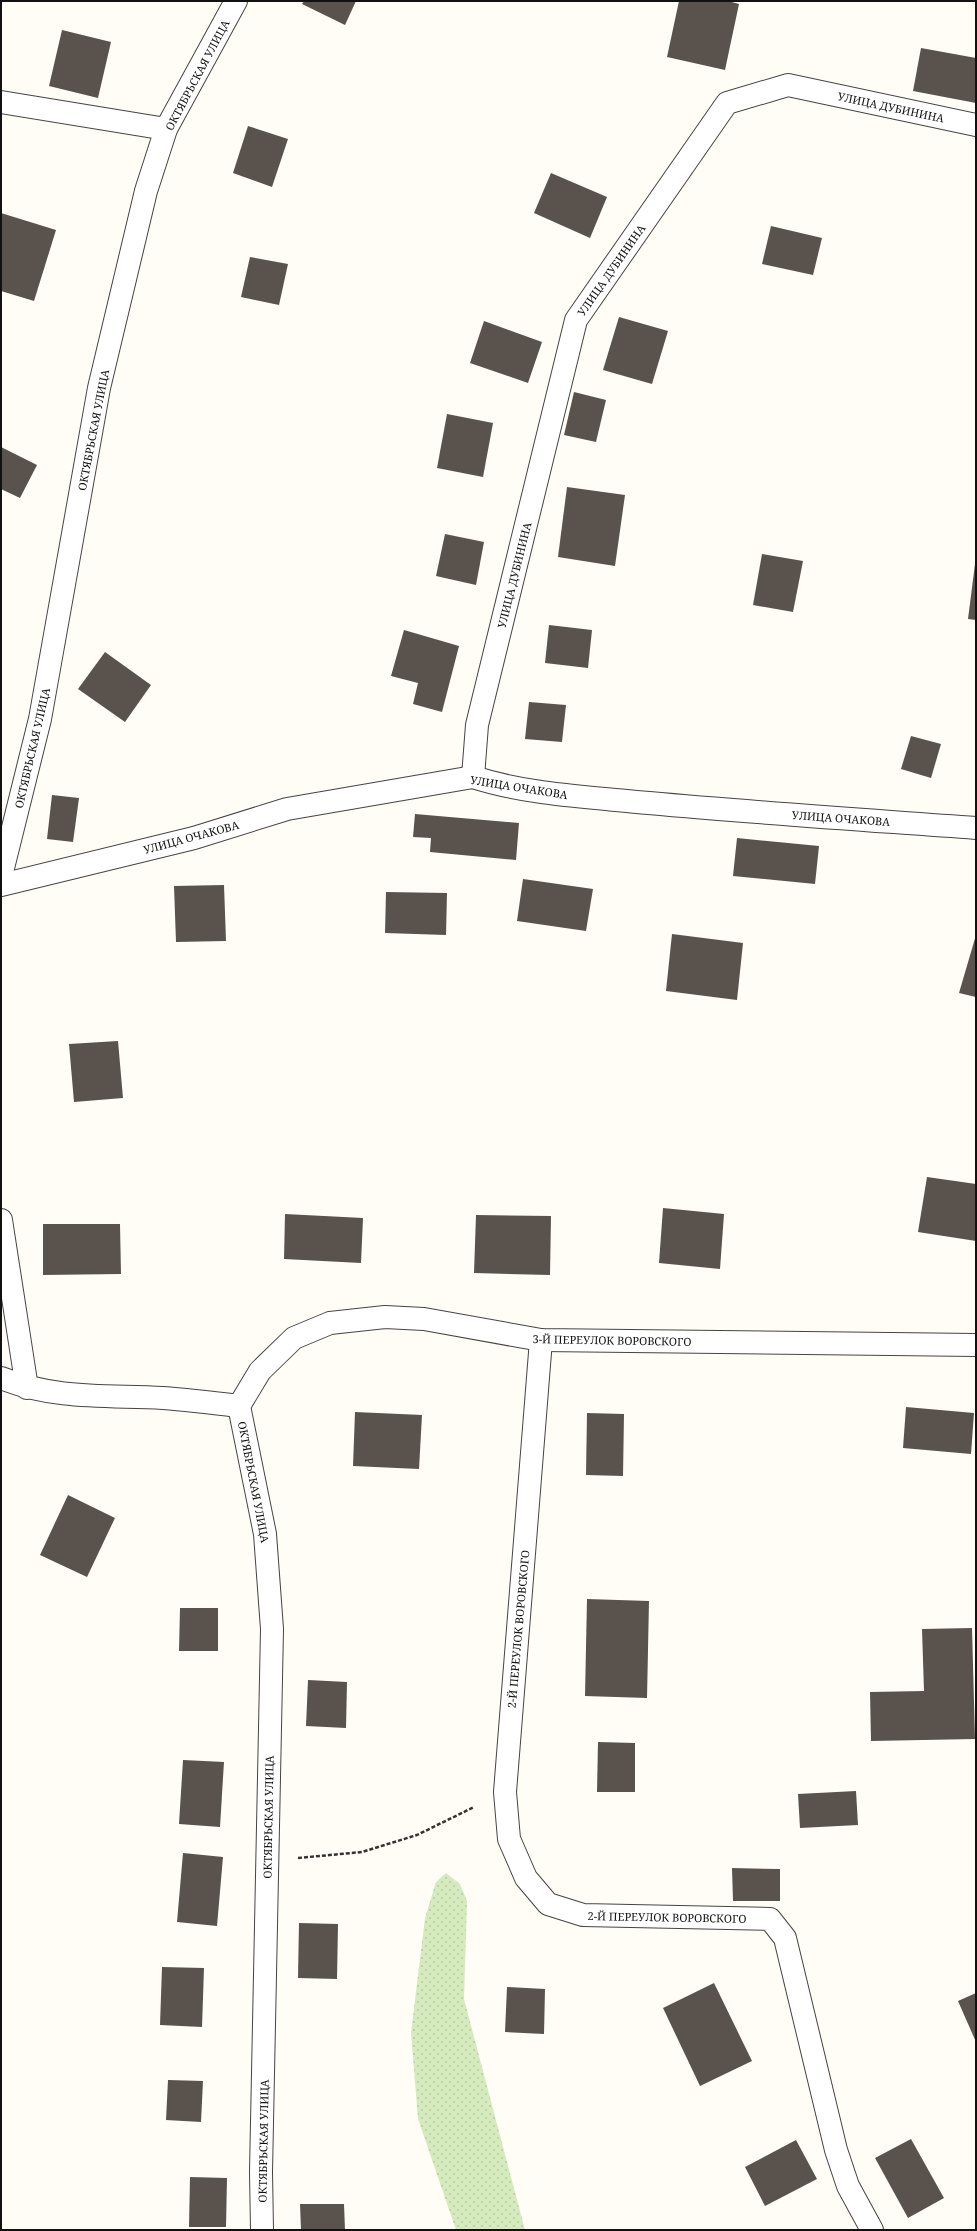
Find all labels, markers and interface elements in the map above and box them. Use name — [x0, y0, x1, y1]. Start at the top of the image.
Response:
street label: ОКТЯБРЬСКАЯ УЛИЦА — [161, 17, 233, 133]
street label: УЛИЦА ДУБИНИНА — [836, 88, 946, 126]
street label: УЛИЦА ДУБИНИНА — [574, 221, 648, 319]
street label: ОКТЯБРЬСКАЯ УЛИЦА — [74, 368, 112, 492]
street label: УЛИЦА ДУБИНИНА — [494, 520, 534, 630]
street label: ОКТЯБРЬСКАЯ УЛИЦА — [11, 686, 53, 810]
street label: УЛИЦА ОЧАКОВА — [469, 772, 569, 802]
street label: УЛИЦА ОЧАКОВА — [791, 807, 891, 829]
street label: УЛИЦА ОЧАКОВА — [142, 817, 241, 857]
street label: 3-Й ПЕРЕУЛОК ВОРОВСКОГО — [532, 1331, 692, 1349]
street label: ОКТЯБРЬСКАЯ УЛИЦА — [235, 1420, 273, 1544]
street label: 2-Й ПЕРЕУЛОК ВОРОВСКОГО — [504, 1549, 532, 1709]
street label: ОКТЯБРЬСКАЯ УЛИЦА — [259, 1755, 277, 1879]
street label: 2-Й ПЕРЕУЛОК ВОРОВСКОГО — [587, 1908, 747, 1926]
street label: ОКТЯБРЬСКАЯ УЛИЦА — [254, 2079, 272, 2203]

